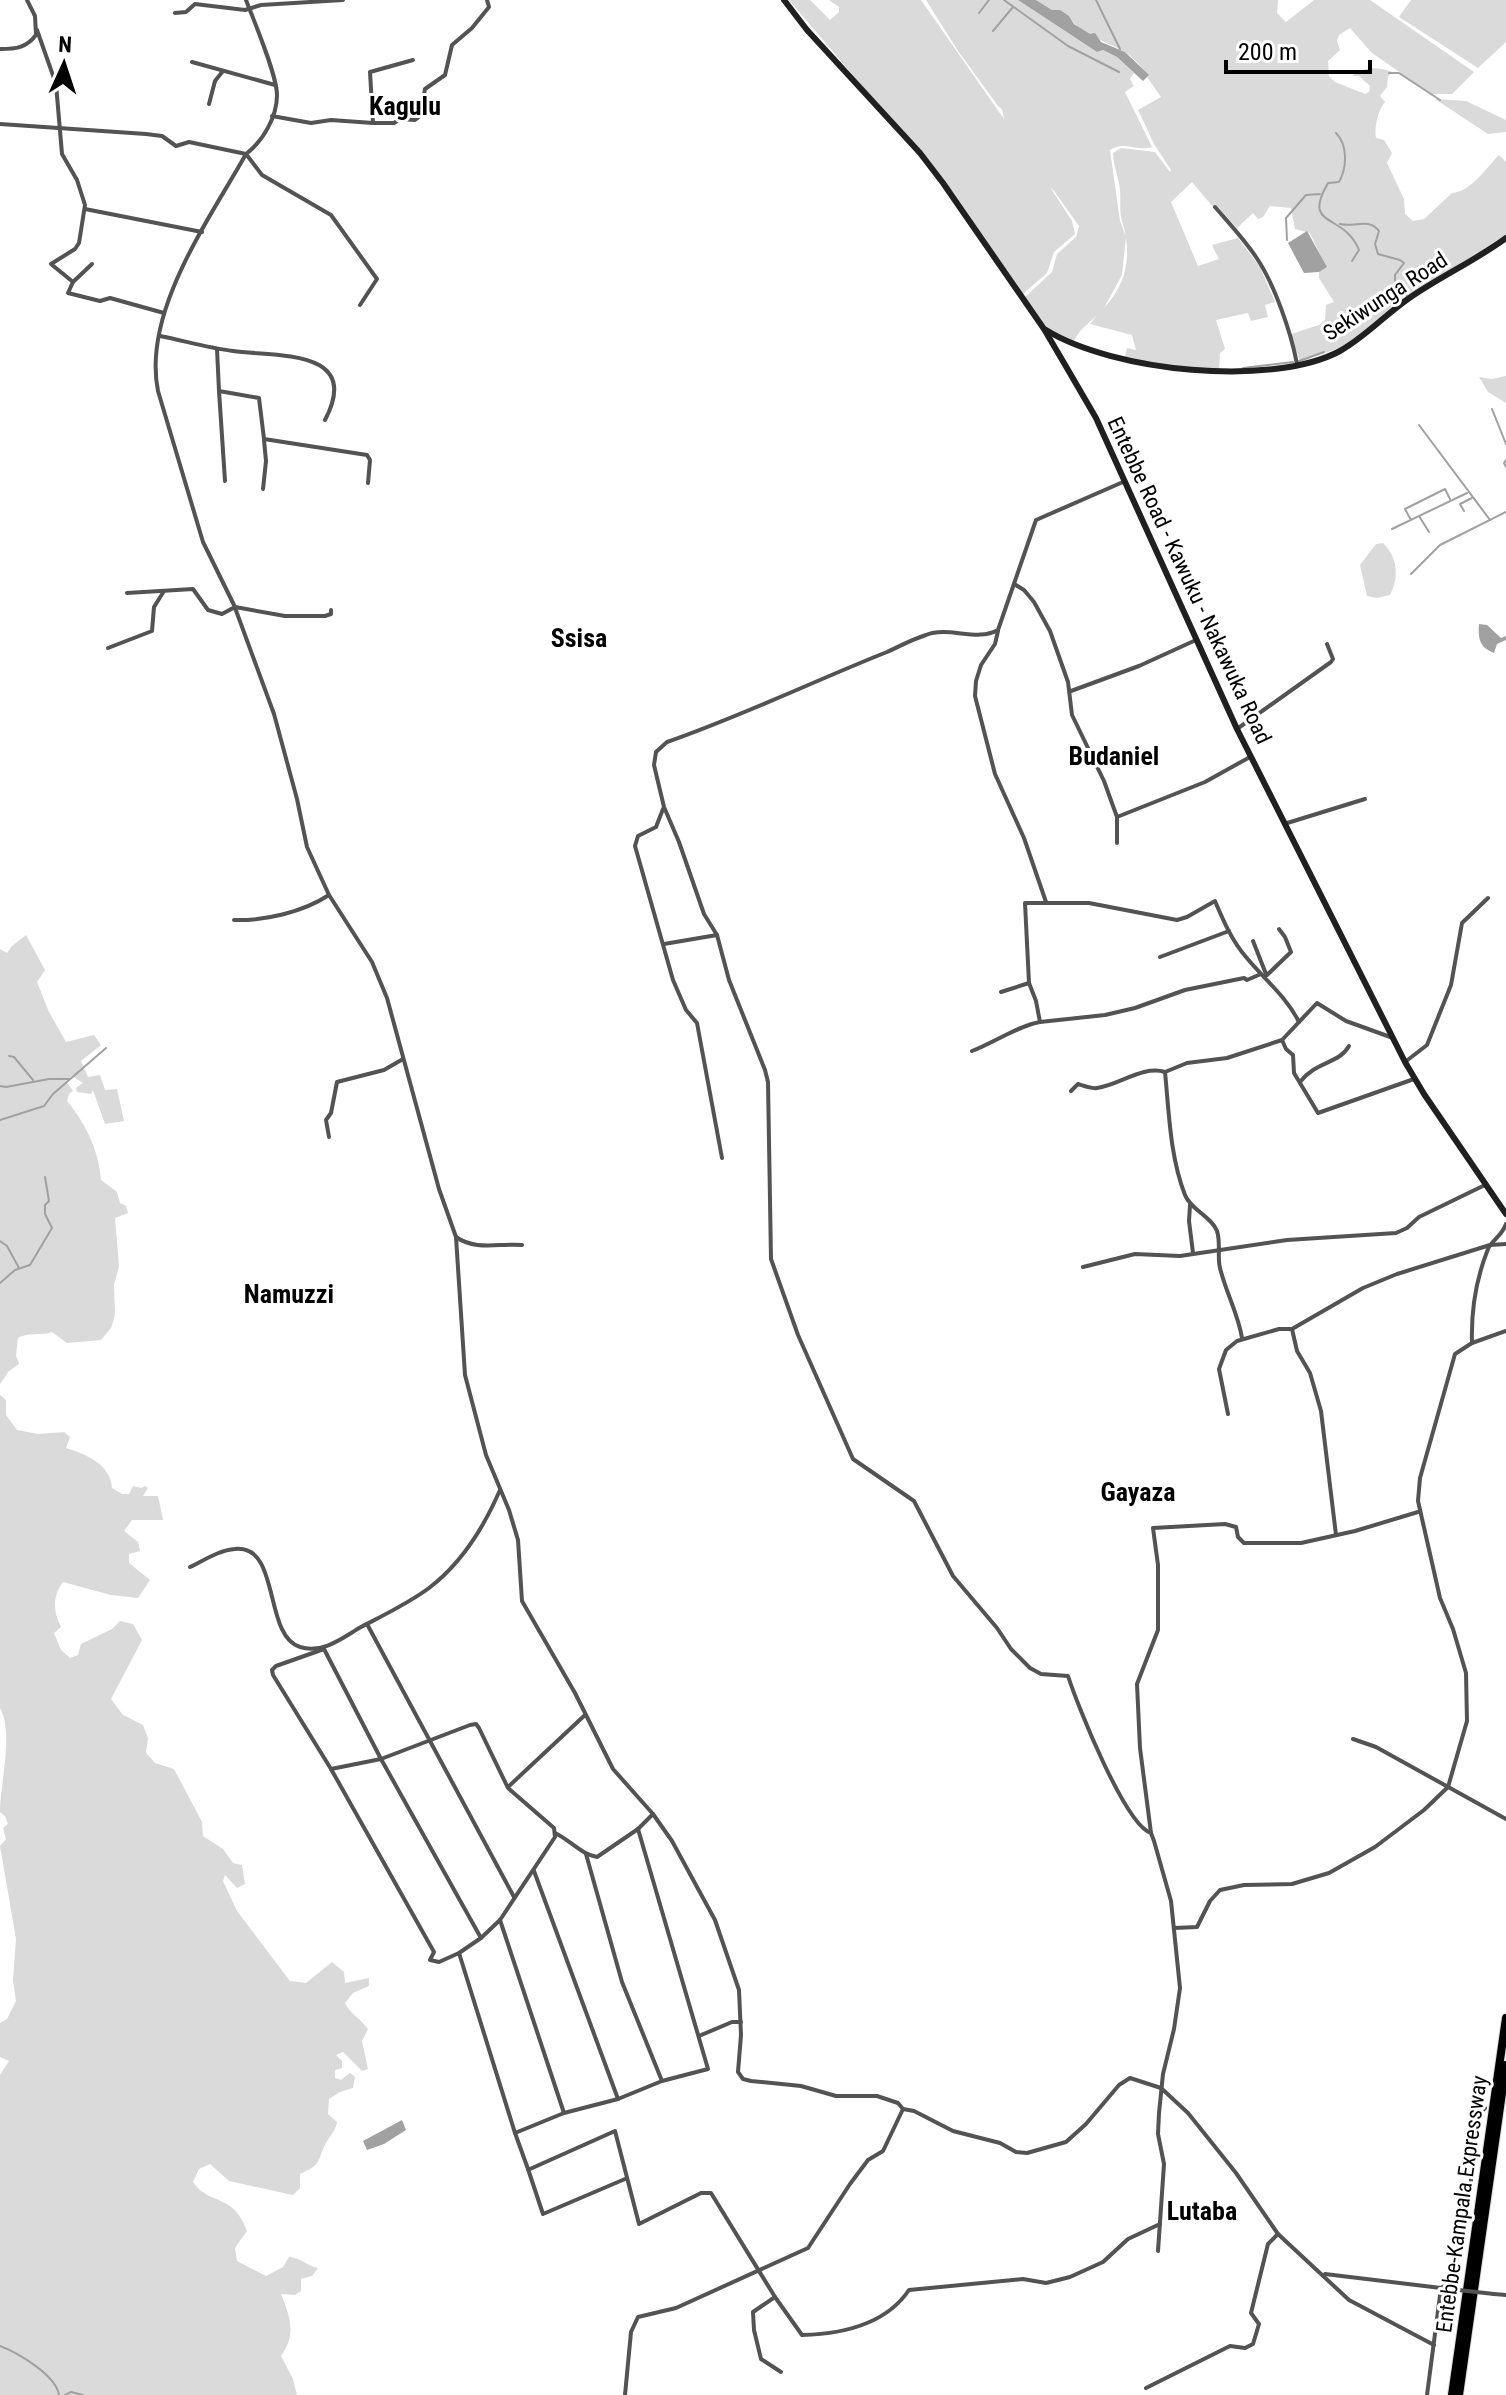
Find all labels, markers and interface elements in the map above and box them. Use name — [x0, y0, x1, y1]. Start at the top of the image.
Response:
north arrow — [24, 24, 104, 104]
scale bar — [1226, 24, 1370, 74]
text: N — [58, 32, 72, 57]
text: 200 m — [1238, 38, 1297, 66]
district label: Kagulu — [369, 91, 441, 121]
street label: Sekiwunga Road — [1319, 247, 1452, 346]
street label: Entebbe Road - Kawuku - Nakawuka Road — [1103, 413, 1277, 748]
district label: Ssisa — [551, 623, 607, 653]
district label: Budaniel — [1069, 741, 1159, 771]
district label: Namuzzi — [244, 1279, 334, 1309]
district label: Gayaza — [1101, 1477, 1175, 1507]
street label: Entebbe-Kampala Expressway — [1431, 2074, 1492, 2334]
district label: Lutaba — [1167, 2196, 1237, 2226]

